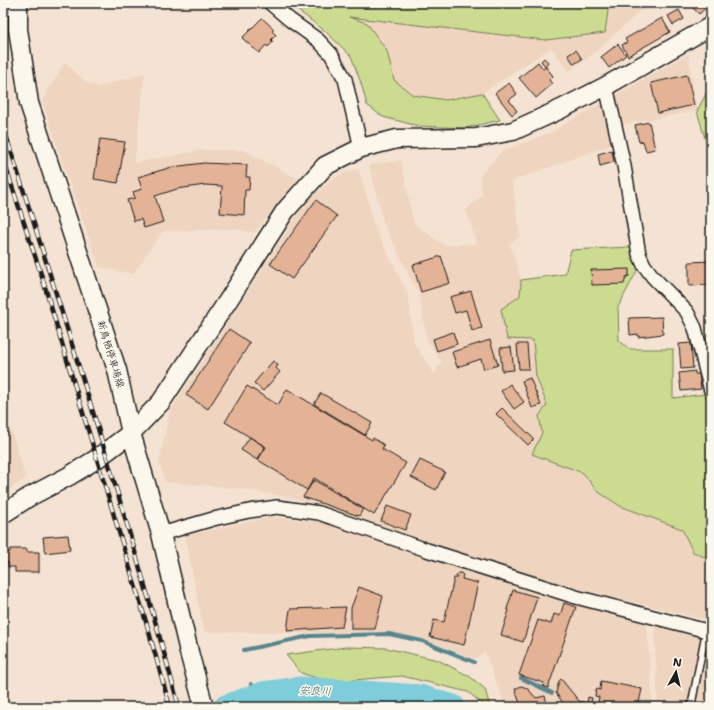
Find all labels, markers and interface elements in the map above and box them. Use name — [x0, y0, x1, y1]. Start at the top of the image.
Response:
street label: 新鳥栖停車場線 — [95, 319, 127, 389]
north arrow — [656, 652, 696, 692]
text: N — [672, 655, 683, 671]
water label: 安良川 — [298, 683, 332, 699]

